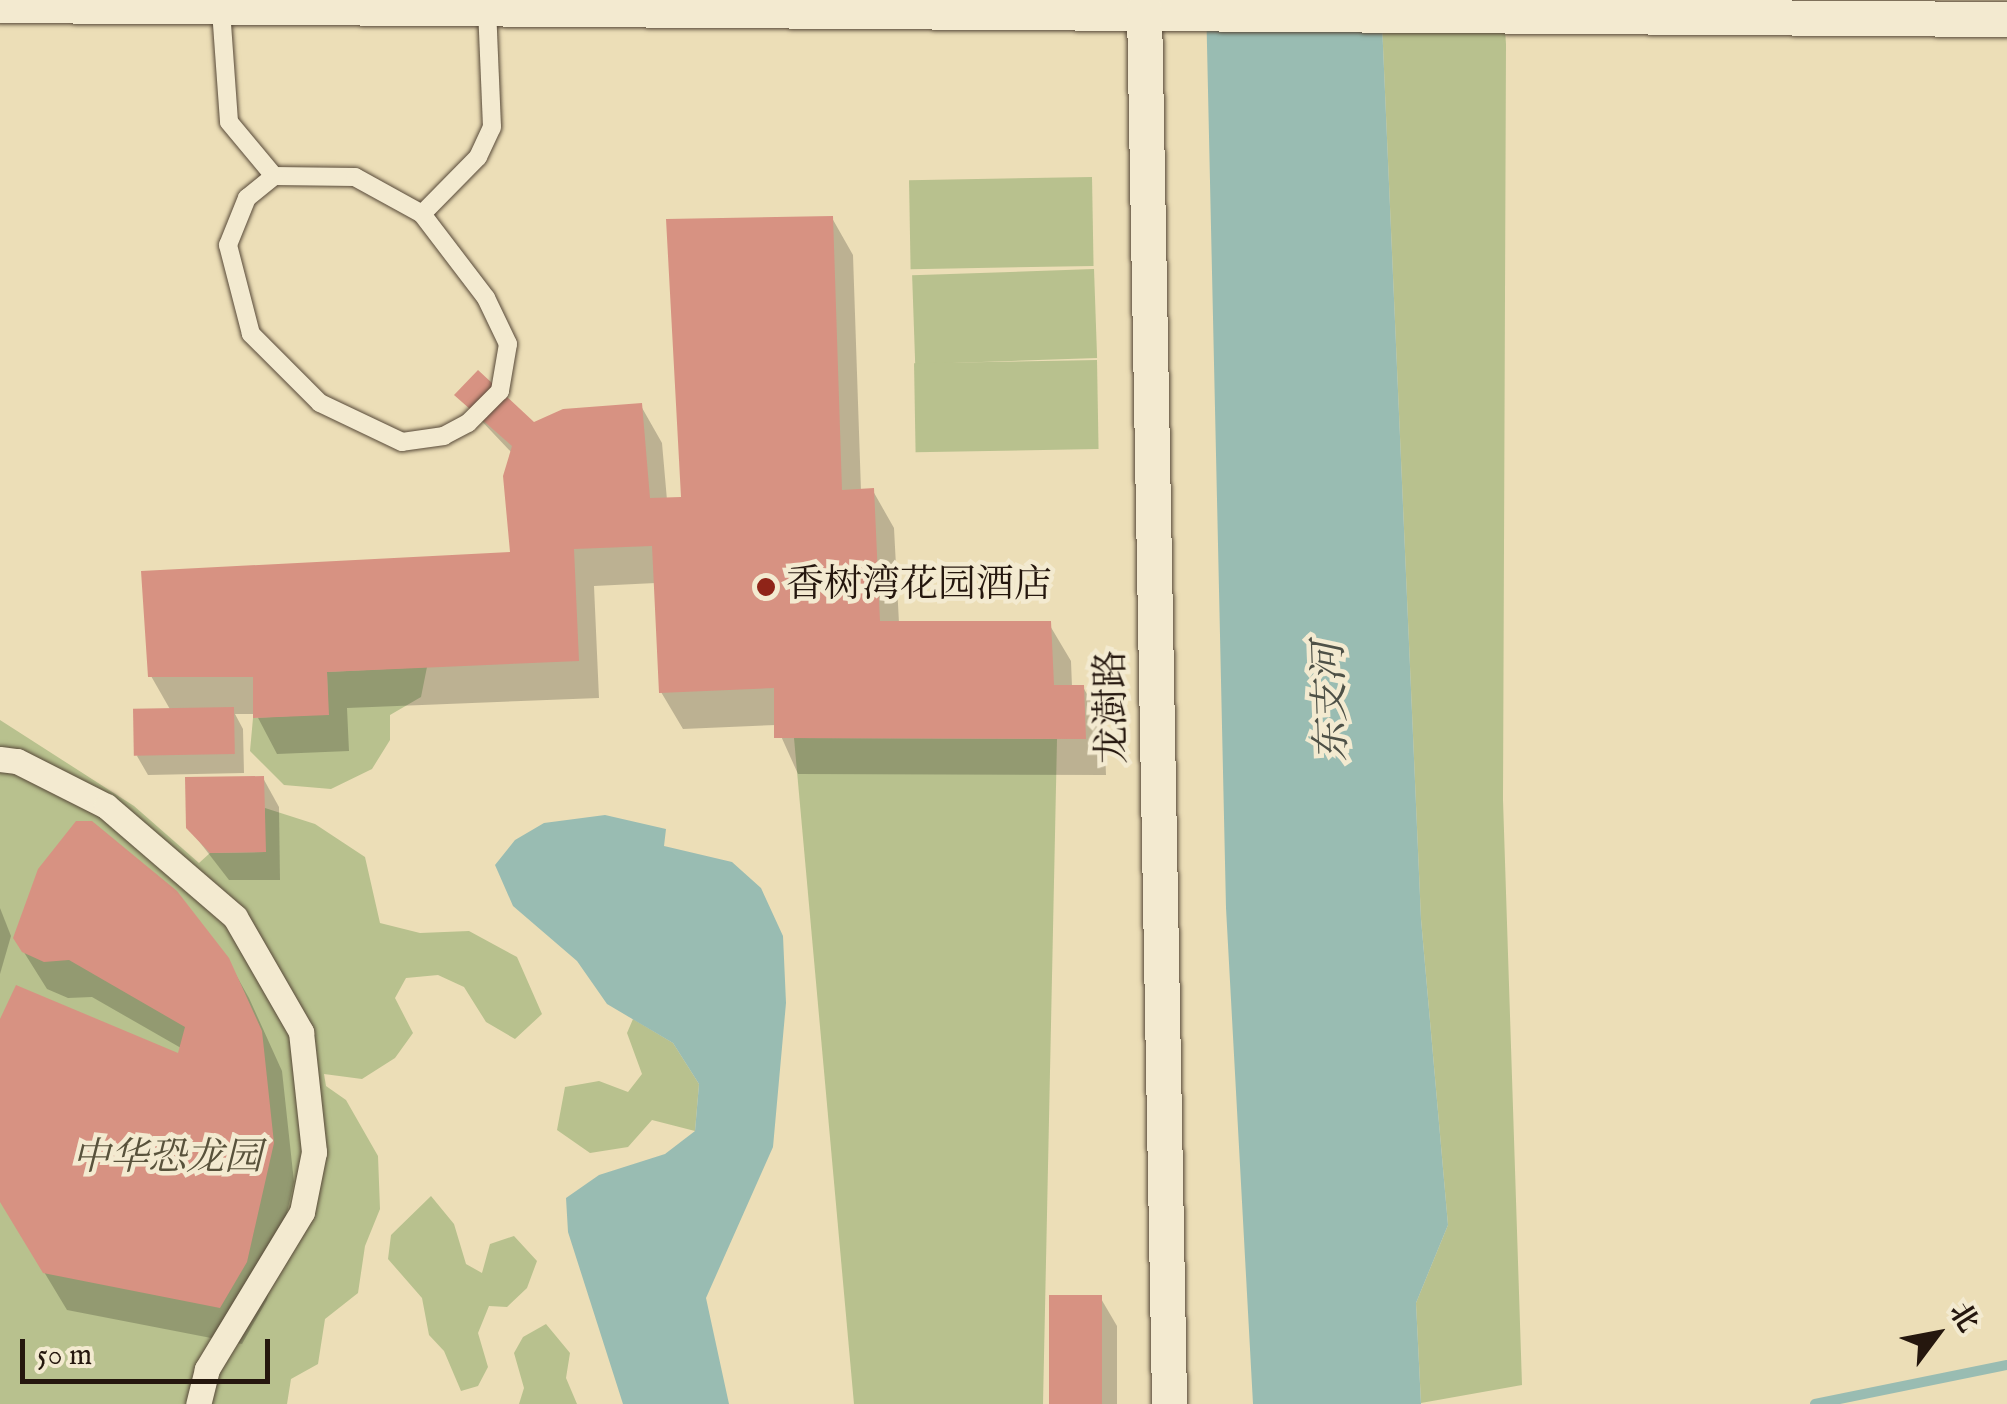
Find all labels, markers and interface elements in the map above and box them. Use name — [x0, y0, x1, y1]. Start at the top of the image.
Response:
place label: 香树湾花园酒店 — [786, 564, 1052, 610]
marker: 香树湾花园酒店 — [755, 576, 777, 598]
water label: 东支河 — [1307, 641, 1359, 763]
street label: 龙澍路 — [1090, 650, 1138, 764]
park label: 中华恐龙园 — [72, 1137, 262, 1183]
north arrow — [1887, 1284, 1987, 1384]
text: 北 — [1941, 1297, 1985, 1339]
scale bar — [25, 1319, 275, 1381]
text: 50 m — [37, 1337, 92, 1375]

